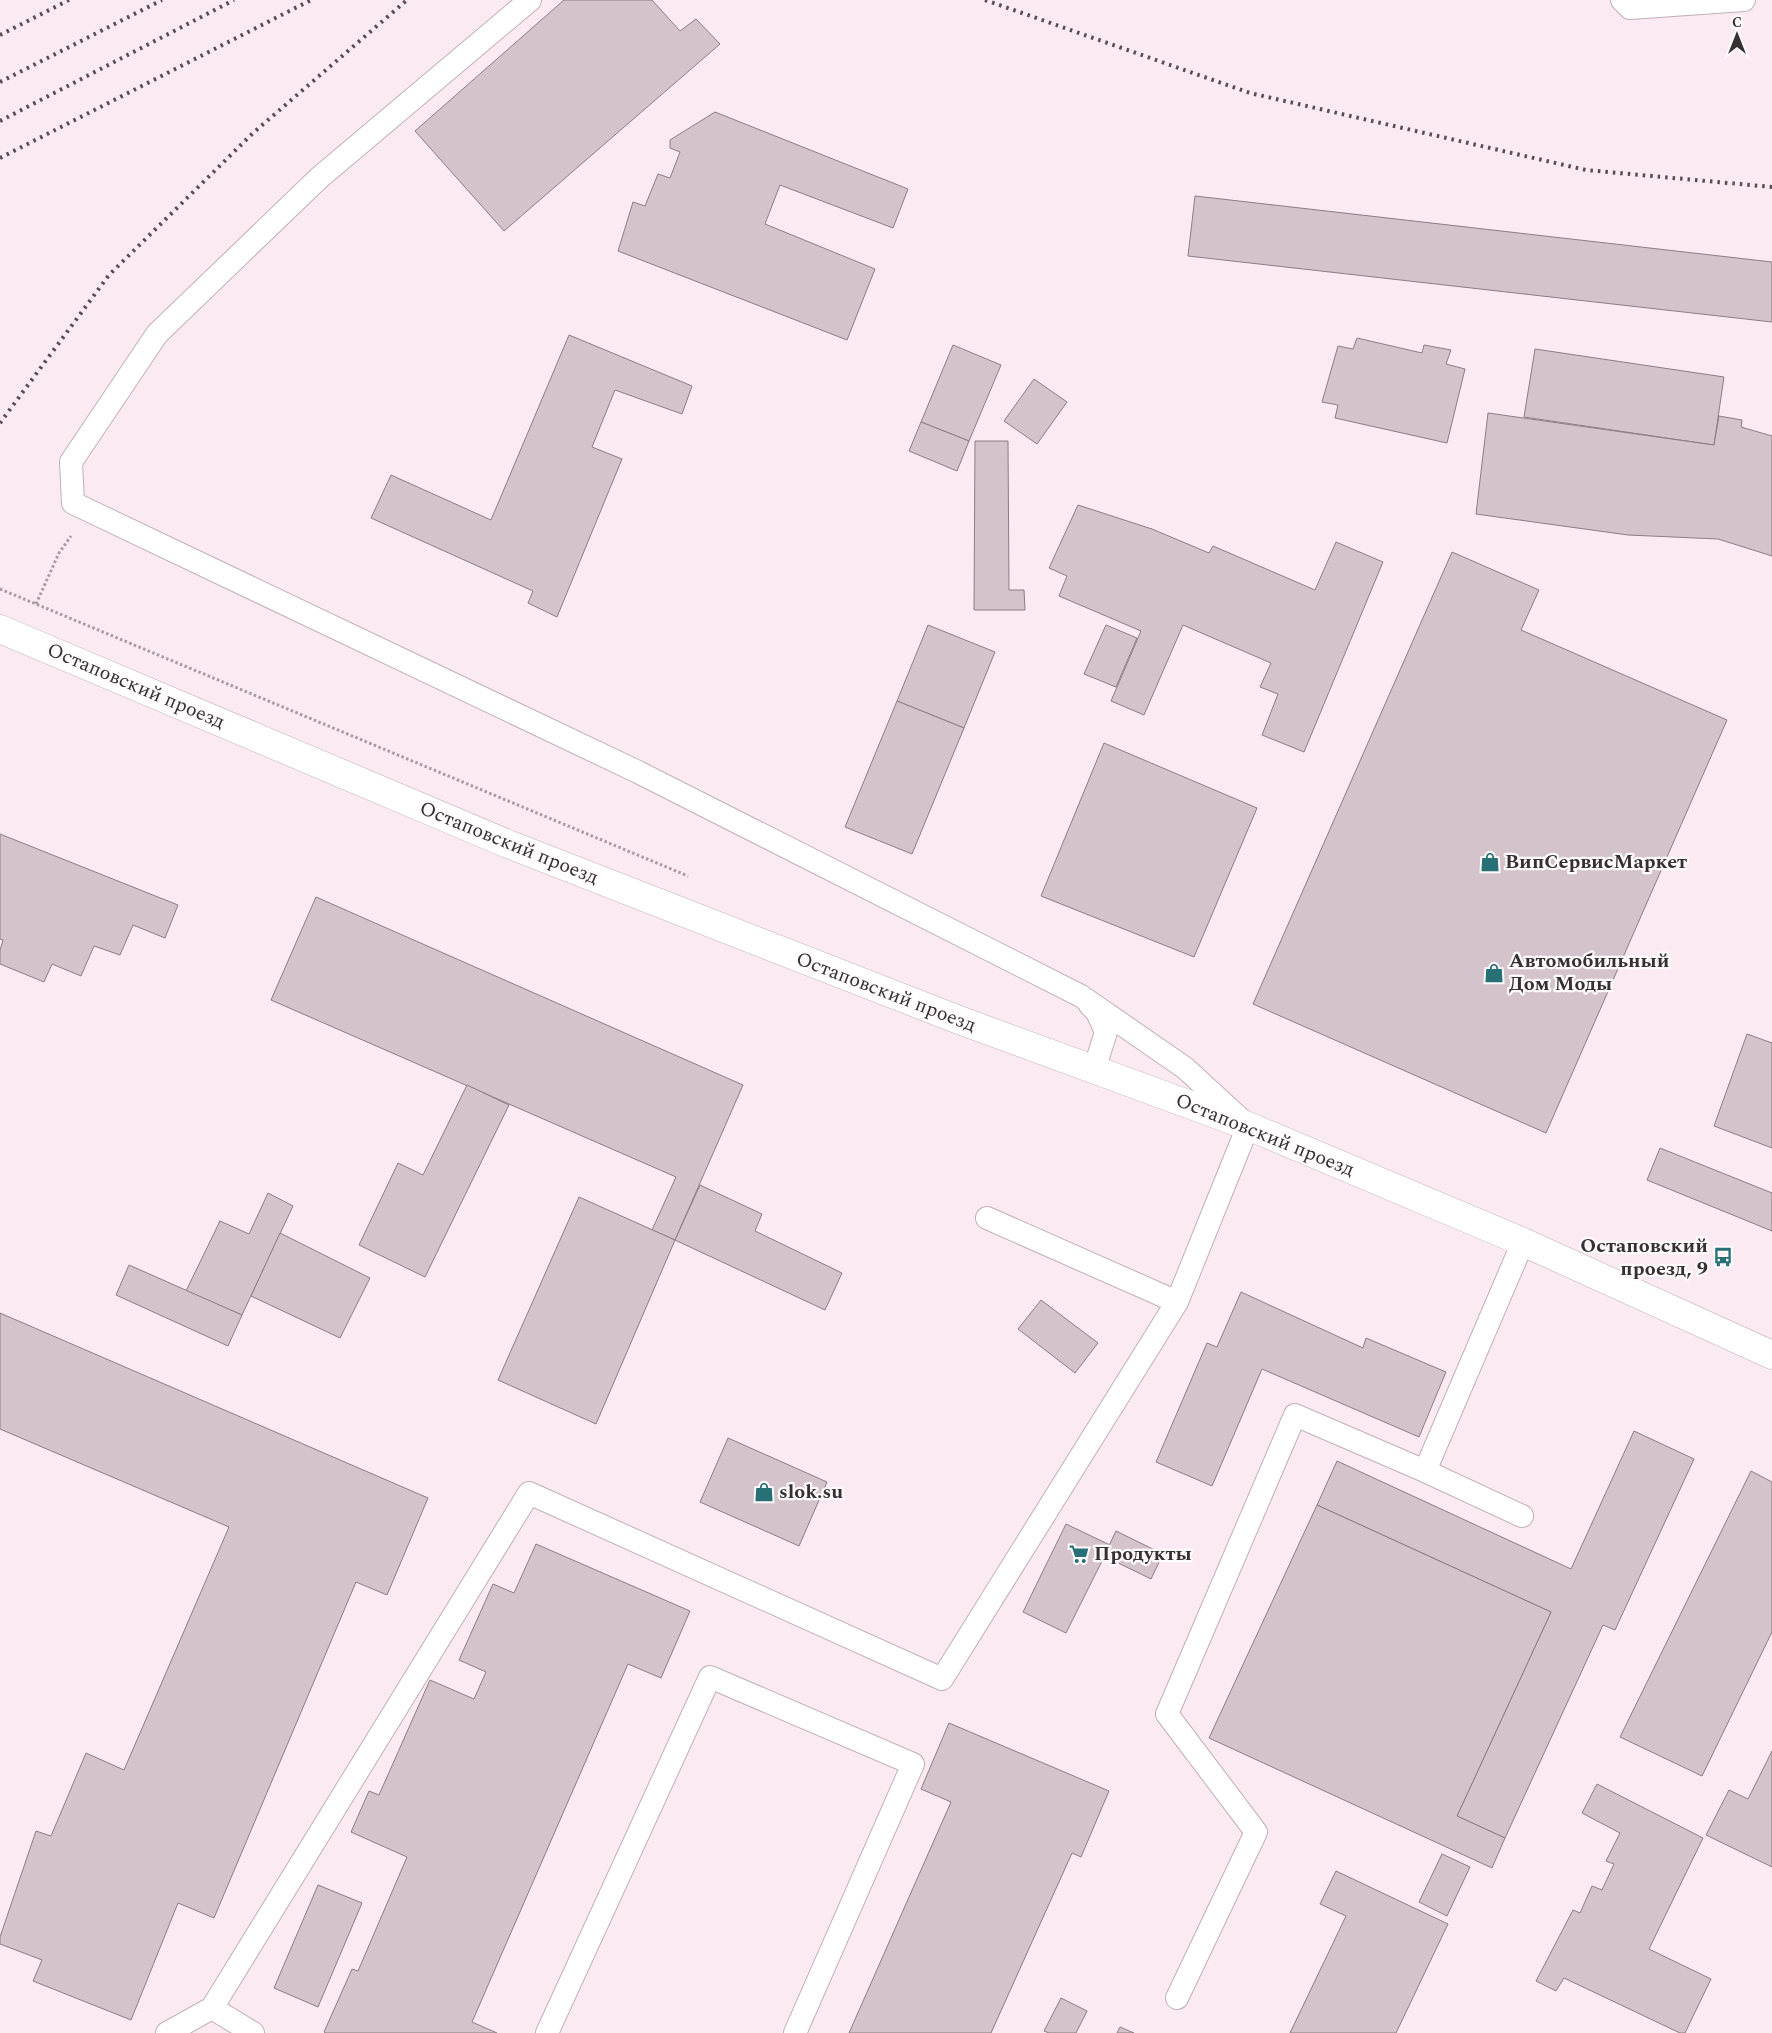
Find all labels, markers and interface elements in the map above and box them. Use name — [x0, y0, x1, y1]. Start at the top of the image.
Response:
north arrow — [1712, 10, 1762, 60]
text: С — [1732, 12, 1742, 33]
street label: Остаповский проезд — [42, 635, 230, 737]
street label: Остаповский проезд — [415, 793, 603, 893]
place label: ВипСервисМаркет — [1505, 847, 1687, 877]
shop icon: ВипСервисМаркет — [1479, 851, 1501, 873]
street label: Остаповский проезд — [792, 944, 980, 1040]
place label: Автомобильный Дом Моды — [1509, 946, 1670, 999]
shop icon: Автомобильный Дом Моды — [1483, 962, 1505, 984]
street label: Остаповский проезд — [1171, 1085, 1359, 1185]
place label: Остаповский проезд, 9 — [1580, 1231, 1708, 1284]
bus stop icon: Остаповский проезд, 9 — [1712, 1246, 1734, 1268]
place label: slok.su — [779, 1477, 843, 1507]
shop icon: slok.su — [753, 1481, 775, 1503]
place label: Продукты — [1094, 1539, 1192, 1569]
supermarket icon: Продукты — [1068, 1543, 1090, 1565]

